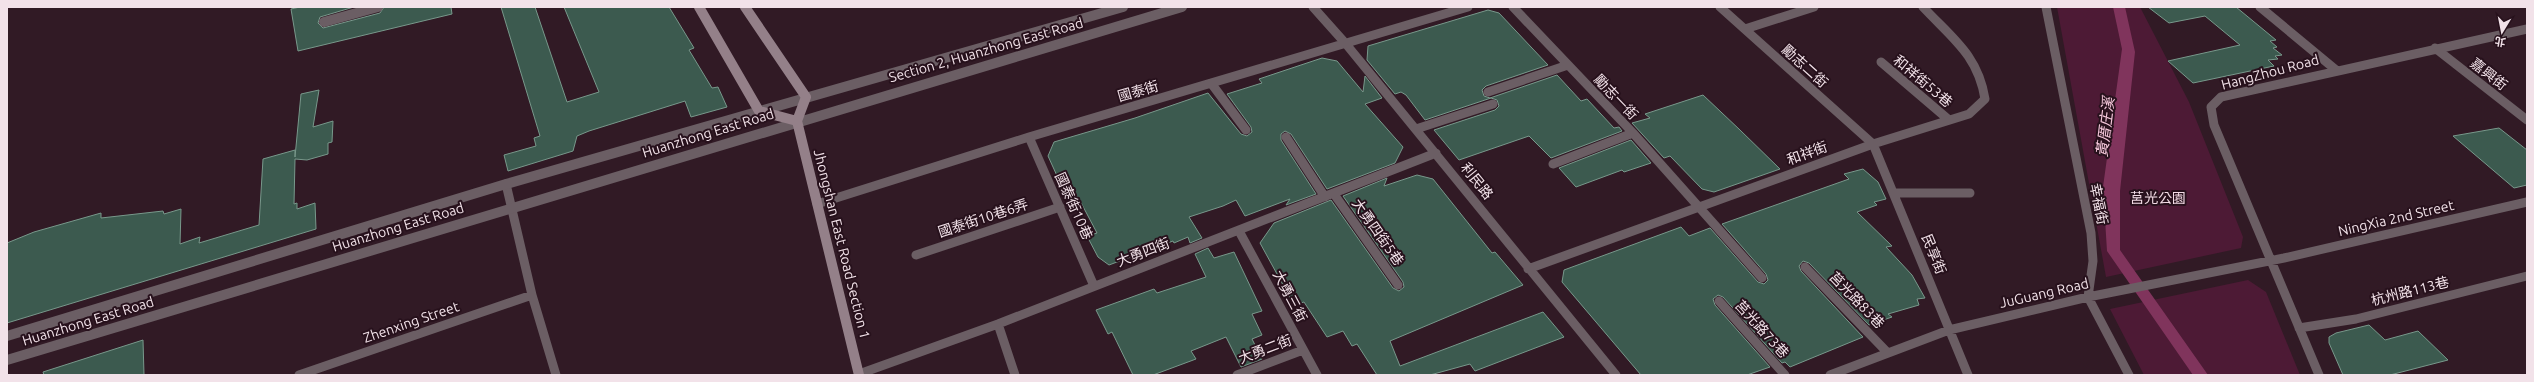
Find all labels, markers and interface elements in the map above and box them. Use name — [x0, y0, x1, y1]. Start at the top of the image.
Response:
north arrow — [2482, 12, 2522, 52]
street label: Section 2, Huanzhong East Road — [887, 15, 1085, 85]
text: 北 — [2494, 35, 2507, 49]
street label: 勵志二街 — [1779, 41, 1831, 91]
street label: HangZhou Road — [2219, 51, 2321, 93]
street label: 和祥街53巷 — [1890, 52, 1956, 110]
street label: 嘉興街 — [2468, 55, 2510, 93]
street label: 勵志一街 — [1591, 71, 1641, 123]
street label: 國泰街 — [1116, 78, 1160, 104]
water label: 黃厝庄溪 — [2093, 94, 2117, 158]
street label: Huanzhong East Road — [640, 105, 776, 161]
street label: 和祥街 — [1785, 138, 1829, 168]
street label: Jhongshan East Road Section 1 — [811, 148, 873, 340]
street label: 利民路 — [1458, 160, 1496, 202]
street label: 國泰街10巷 — [1052, 170, 1096, 242]
street label: 幸福街 — [2087, 182, 2111, 226]
park label: 莒光公園 — [2130, 190, 2186, 206]
street label: 國泰街10巷6弄 — [936, 196, 1030, 240]
street label: 大勇四街5巷 — [1349, 196, 1407, 268]
street label: NingXia 2nd Street — [2337, 197, 2456, 239]
street label: Huanzhong East Road — [330, 199, 466, 255]
street label: 民享街 — [1919, 232, 1949, 276]
street label: 大勇四街 — [1114, 234, 1172, 270]
street label: 大勇三街 — [1270, 268, 1310, 324]
street label: 莒光路83巷 — [1826, 269, 1888, 331]
street label: 杭州路113巷 — [2369, 274, 2451, 308]
street label: JuGuang Road — [1998, 275, 2090, 311]
street label: Huanzhong East Road — [20, 293, 156, 349]
street label: 莒光路73巷 — [1732, 297, 1792, 361]
street label: Zhenxing Street — [361, 298, 462, 346]
street label: 大勇二街 — [1236, 331, 1294, 367]

